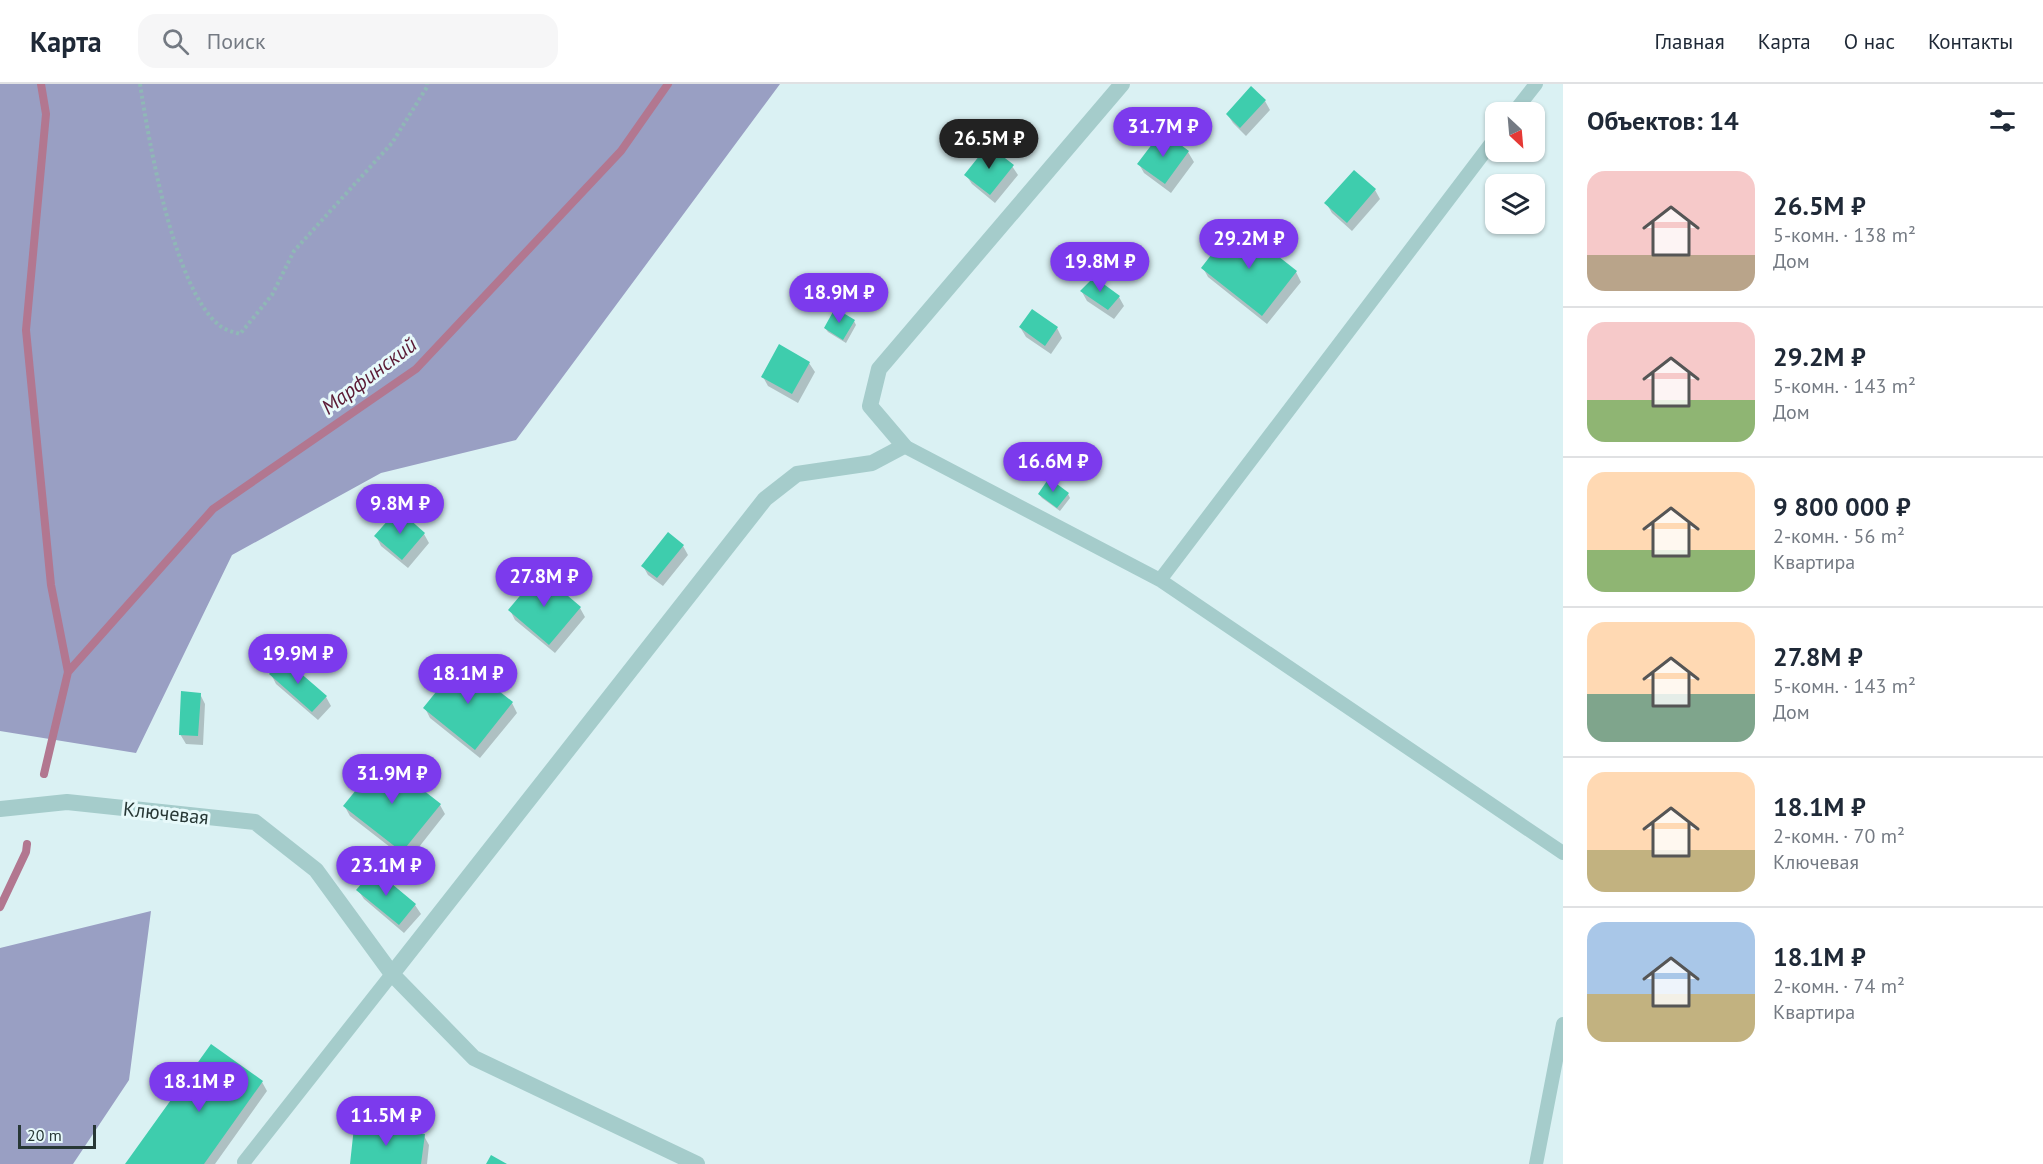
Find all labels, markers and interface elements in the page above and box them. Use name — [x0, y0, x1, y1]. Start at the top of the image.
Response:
search box — [138, 14, 558, 68]
text: Карта — [30, 23, 102, 60]
icon: search — [159, 25, 192, 58]
text: Поиск — [207, 27, 266, 55]
text: Главная — [1654, 28, 1725, 55]
text: Карта — [1758, 28, 1811, 55]
text: О нас — [1844, 28, 1895, 55]
text: Контакты — [1928, 28, 2013, 55]
north arrow — [1485, 102, 1545, 162]
map controls — [1485, 102, 1545, 234]
text: Объектов: 14 — [1587, 104, 1739, 137]
icon: filters — [1986, 104, 2019, 137]
pin: 31.7M ₽ — [1108, 107, 1218, 158]
text: 31.7M ₽ — [1127, 113, 1199, 139]
pin: 26.5M ₽ — [934, 119, 1044, 170]
text: 26.5M ₽ — [953, 125, 1025, 151]
button: layers — [1485, 174, 1545, 234]
text: 26.5M ₽ — [1773, 189, 1866, 222]
icon: home — [1635, 195, 1707, 267]
pin: 29.2M ₽ — [1194, 219, 1304, 270]
text: 5-комн. · 138 m² — [1773, 222, 1916, 248]
text: 29.2M ₽ — [1213, 225, 1285, 251]
pin: 19.8M ₽ — [1045, 242, 1155, 293]
text: 19.8M ₽ — [1064, 248, 1136, 274]
text: Дом — [1773, 248, 1810, 274]
pin: 18.9M ₽ — [784, 273, 894, 324]
text: 18.9M ₽ — [803, 279, 875, 305]
water label: Марфинский — [316, 331, 422, 420]
text: 29.2M ₽ — [1773, 340, 1866, 373]
icon: home — [1635, 346, 1707, 418]
text: 5-комн. · 143 m² — [1773, 373, 1916, 399]
text: Дом — [1773, 399, 1810, 425]
pin: 16.6M ₽ — [998, 442, 1108, 493]
text: 16.6M ₽ — [1017, 448, 1089, 474]
pin: 9.8M ₽ — [351, 484, 449, 535]
text: 9.8M ₽ — [370, 490, 430, 516]
text: 9 800 000 ₽ — [1773, 490, 1911, 523]
icon: home — [1635, 496, 1707, 568]
text: 2-комн. · 56 m² — [1773, 523, 1905, 549]
text: Квартира — [1773, 549, 1855, 575]
pin: 27.8M ₽ — [489, 557, 599, 608]
text: 27.8M ₽ — [510, 563, 578, 589]
pin: 19.9M ₽ — [243, 634, 353, 685]
text: 19.9M ₽ — [262, 640, 334, 666]
text: 27.8M ₽ — [1773, 640, 1863, 673]
icon: home — [1635, 646, 1707, 718]
pin: 18.1M ₽ — [413, 654, 523, 705]
text: 18.1M ₽ — [432, 660, 504, 686]
text: 5-комн. · 143 m² — [1773, 673, 1916, 699]
text: Дом — [1773, 699, 1810, 725]
pin: 31.9M ₽ — [337, 754, 447, 805]
text: 31.9M ₽ — [356, 760, 428, 786]
text: 18.1M ₽ — [1773, 790, 1866, 823]
street label: Ключевая — [122, 796, 210, 830]
icon: home — [1635, 796, 1707, 868]
text: 2-комн. · 70 m² — [1773, 823, 1905, 849]
pin: 23.1M ₽ — [331, 846, 441, 897]
text: Ключевая — [1773, 849, 1859, 875]
text: 23.1M ₽ — [350, 852, 422, 878]
text: 18.1M ₽ — [1773, 940, 1866, 973]
icon: home — [1635, 946, 1707, 1018]
text: 2-комн. · 74 m² — [1773, 973, 1905, 999]
text: Квартира — [1773, 999, 1855, 1025]
pin: 18.1M ₽ — [144, 1062, 254, 1113]
text: 18.1M ₽ — [163, 1068, 235, 1094]
pin: 11.5M ₽ — [331, 1096, 441, 1147]
text: 11.5M ₽ — [350, 1102, 422, 1128]
scale bar — [18, 1122, 96, 1150]
text: 20 m — [27, 1125, 62, 1145]

